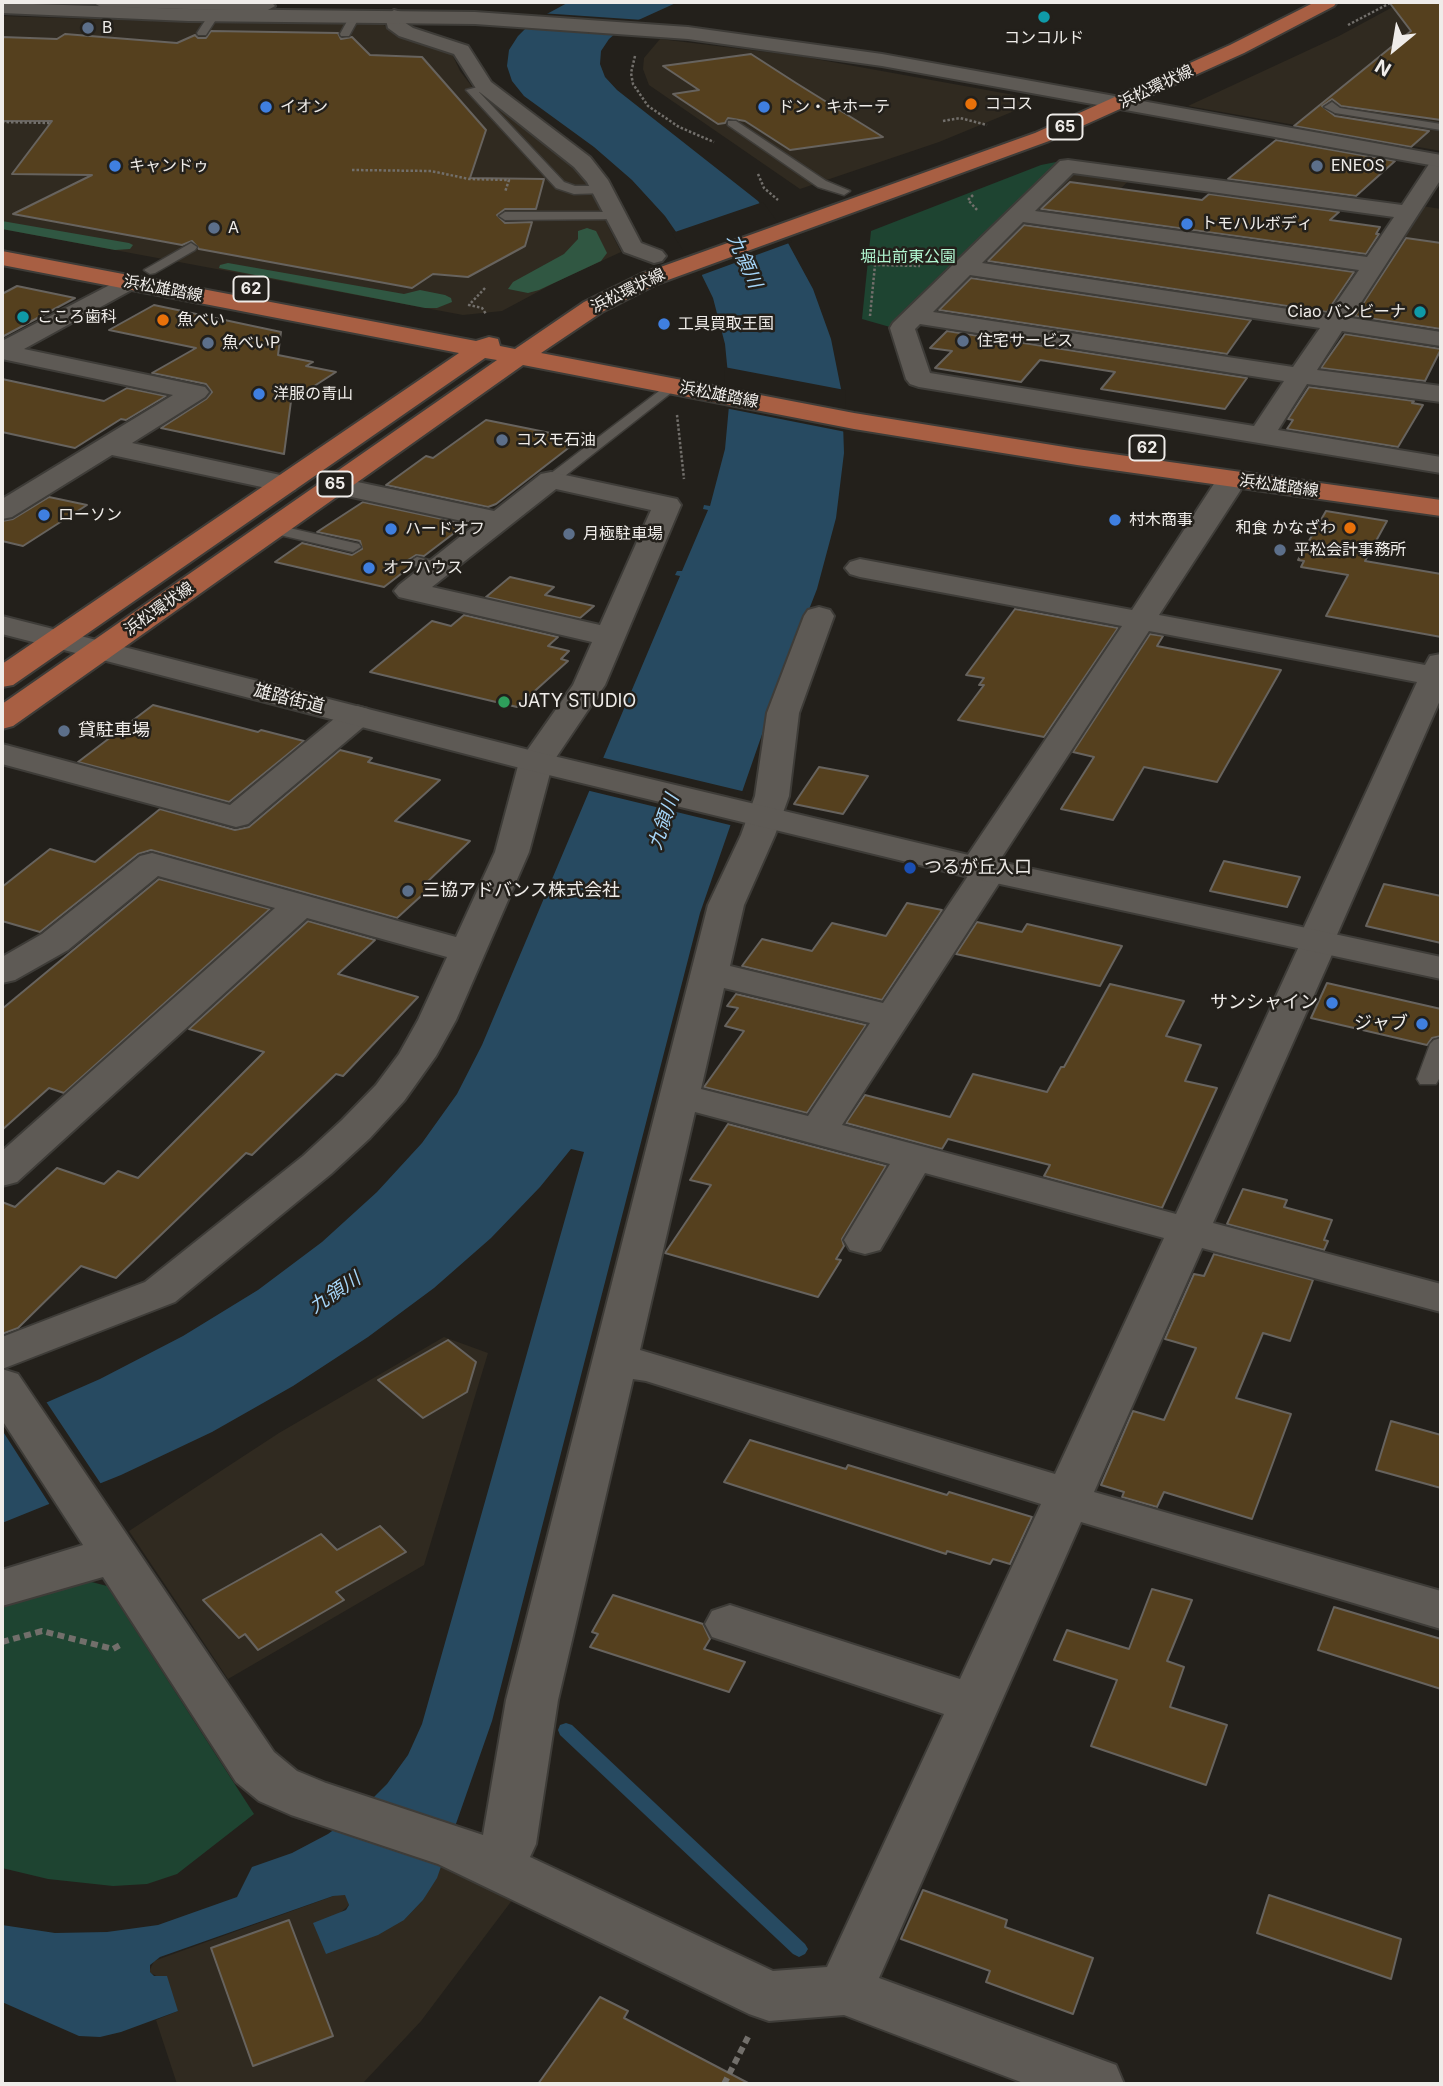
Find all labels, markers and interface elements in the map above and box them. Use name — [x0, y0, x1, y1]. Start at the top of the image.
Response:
marker: コンコルド — [1036, 9, 1052, 25]
north arrow — [1359, 14, 1429, 84]
place label: B — [102, 18, 112, 38]
marker: B — [80, 20, 96, 36]
place label: コンコルド — [1004, 28, 1084, 48]
text: N — [1371, 54, 1395, 81]
street label: 浜松環状線 — [1116, 61, 1196, 113]
place label: ココス — [985, 94, 1033, 114]
marker: ココス — [963, 96, 979, 112]
place label: イオン — [280, 97, 328, 117]
place label: ドン・キホーテ — [778, 97, 890, 117]
marker: イオン — [258, 99, 274, 115]
marker: ドン・キホーテ — [756, 99, 772, 115]
road number: 65 — [1048, 114, 1082, 140]
place label: キャンドゥ — [129, 156, 209, 176]
place label: ENEOS — [1331, 156, 1385, 176]
marker: キャンドゥ — [107, 158, 123, 174]
marker: ENEOS — [1309, 158, 1325, 174]
place label: トモハルボディ — [1201, 214, 1313, 234]
marker: トモハルボディ — [1179, 216, 1195, 232]
place label: A — [228, 218, 239, 238]
marker: A — [206, 220, 222, 236]
water label: 九領川 — [722, 230, 766, 292]
park label: 堀出前東公園 — [860, 247, 956, 267]
street label: 浜松環状線 — [588, 265, 668, 317]
street label: 浜松雄踏線 — [122, 272, 204, 306]
road number: 62 — [233, 276, 268, 302]
place label: Ciao バンビーナ — [1287, 302, 1406, 322]
marker: Ciao バンビーナ — [1412, 304, 1428, 320]
place label: こころ歯科 — [37, 307, 117, 327]
marker: こころ歯科 — [15, 309, 31, 325]
place label: 魚べい — [177, 310, 225, 330]
marker: 魚べい — [155, 312, 171, 328]
place label: 工具買取王国 — [678, 314, 774, 334]
marker: 工具買取王国 — [656, 316, 672, 332]
place label: 住宅サービス — [977, 331, 1073, 351]
place label: 魚べいP — [222, 333, 280, 353]
marker: 住宅サービス — [955, 333, 971, 349]
marker: 魚べいP — [200, 335, 216, 351]
street label: 浜松雄踏線 — [678, 378, 760, 412]
place label: 洋服の青山 — [273, 384, 353, 404]
marker: 洋服の青山 — [251, 386, 267, 402]
place label: コスモ石油 — [516, 430, 596, 450]
marker: コスモ石油 — [494, 432, 510, 448]
road number: 62 — [1130, 436, 1164, 461]
road number: 65 — [318, 471, 352, 496]
street label: 浜松雄踏線 — [1238, 471, 1320, 501]
place label: ローソン — [58, 505, 122, 525]
marker: ローソン — [36, 507, 52, 523]
place label: 村木商事 — [1129, 510, 1193, 530]
marker: 村木商事 — [1107, 512, 1123, 528]
place label: 和食 かなざわ — [1236, 518, 1336, 538]
place label: ハードオフ — [405, 519, 485, 539]
marker: 和食 かなざわ — [1342, 520, 1358, 536]
marker: ハードオフ — [383, 521, 399, 537]
place label: 月極駐車場 — [583, 524, 663, 544]
marker: 月極駐車場 — [561, 526, 577, 542]
place label: 平松会計事務所 — [1294, 540, 1406, 560]
marker: 平松会計事務所 — [1272, 542, 1288, 558]
place label: オフハウス — [383, 558, 463, 578]
marker: オフハウス — [361, 560, 377, 576]
street label: 浜松環状線 — [121, 578, 197, 640]
street label: 雄踏街道 — [251, 680, 327, 718]
place label: JATY STUDIO — [518, 691, 636, 713]
marker: JATY STUDIO — [496, 694, 512, 710]
place label: 貸駐車場 — [78, 720, 150, 742]
marker: 貸駐車場 — [56, 723, 72, 739]
water label: 九領川 — [644, 791, 684, 853]
place label: つるが丘入口 — [924, 857, 1032, 879]
marker: つるが丘入口 — [902, 860, 918, 876]
place label: 三協アドバンス株式会社 — [422, 880, 620, 902]
marker: 三協アドバンス株式会社 — [400, 883, 416, 899]
place label: サンシャイン — [1210, 992, 1318, 1014]
marker: サンシャイン — [1324, 995, 1340, 1011]
place label: ジャブ — [1354, 1013, 1408, 1035]
marker: ジャブ — [1414, 1016, 1430, 1032]
water label: 九領川 — [305, 1268, 365, 1318]

